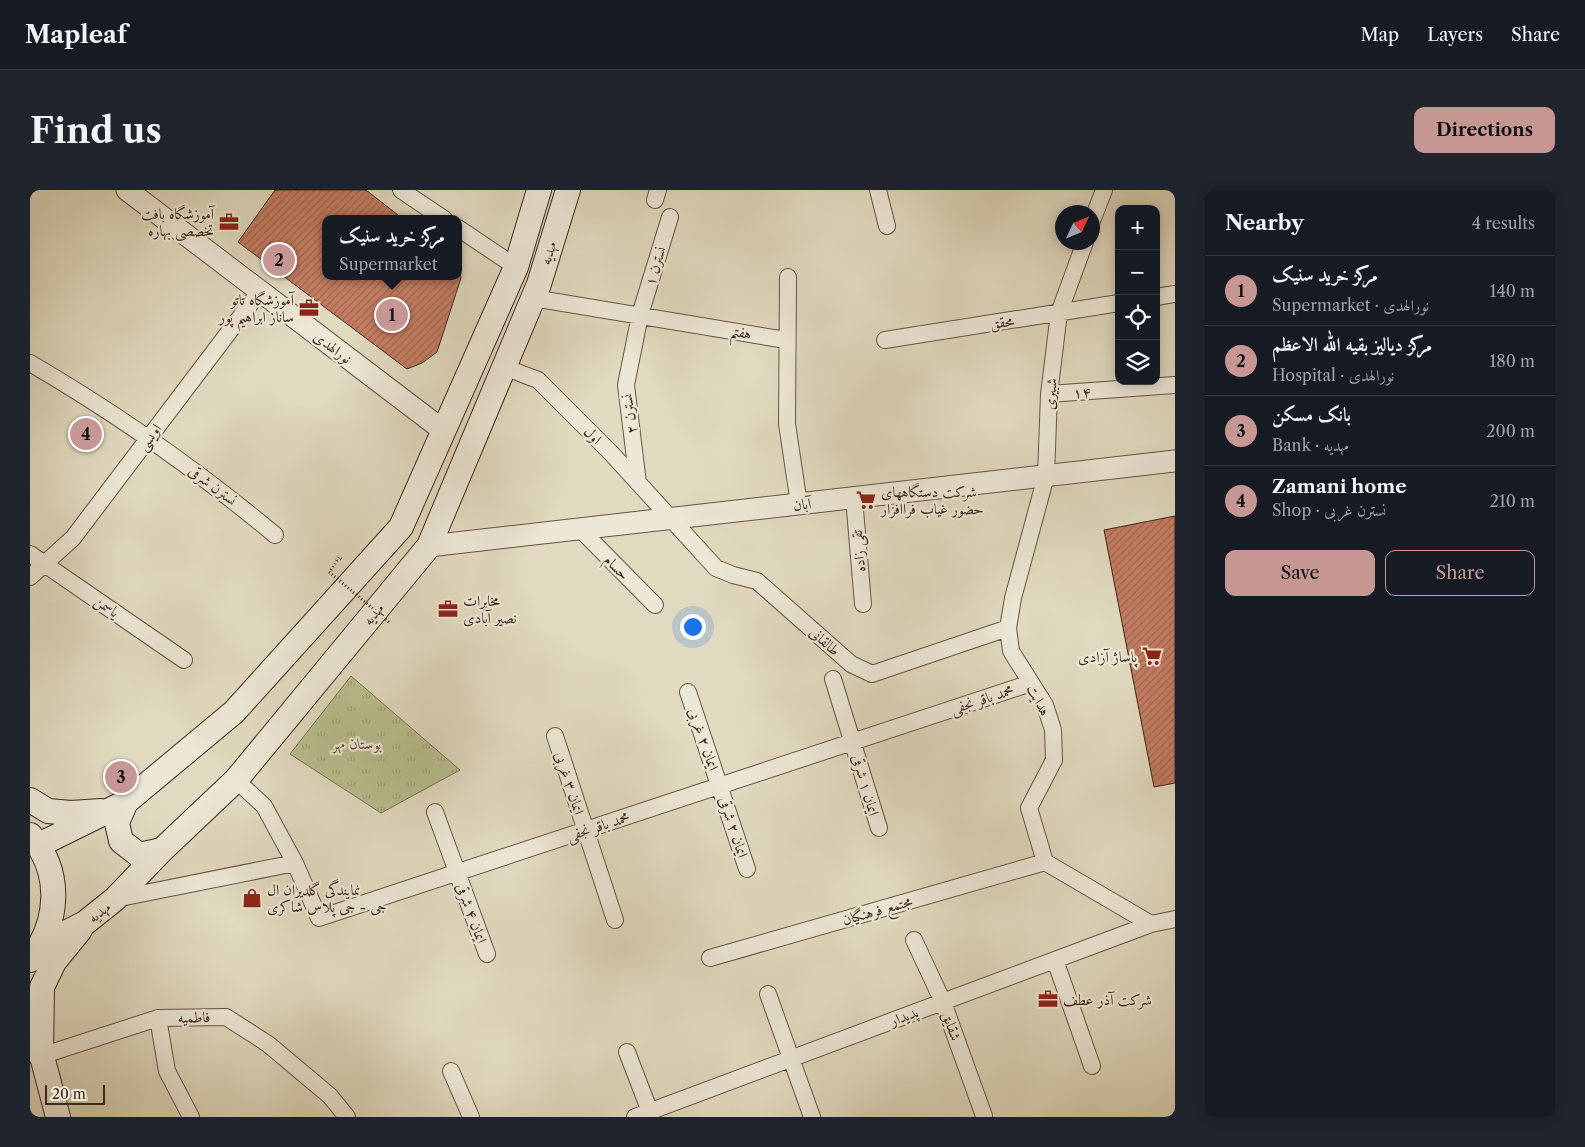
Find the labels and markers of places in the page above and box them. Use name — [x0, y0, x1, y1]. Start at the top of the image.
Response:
place label: آموزشگاه بافت تخصصی بهاره — [141, 204, 216, 242]
office icon: آموزشگاه بافت تخصصی بهاره — [218, 211, 240, 233]
pin: 2 — [263, 241, 295, 279]
place label: آموزشگاه تاتو ساناز ابراهيم پور — [217, 290, 296, 332]
pin: 1 — [376, 296, 408, 334]
office icon: آموزشگاه تاتو ساناز ابراهيم پور — [298, 297, 320, 319]
pin: 4 — [70, 415, 102, 453]
place label: شرکت دستگاههای حضور غیاب فراافزار — [879, 482, 984, 519]
supermarket icon: شرکت دستگاههای حضور غیاب فراافزار — [855, 489, 877, 511]
place label: مخابرات نصیر آبادی — [463, 591, 517, 627]
office icon: مخابرات نصیر آبادی — [437, 598, 459, 620]
supermarket icon: پاساژ آزادی — [1141, 645, 1163, 667]
place label: پاساژ آزادی — [1078, 647, 1138, 668]
pin: 3 — [105, 758, 137, 796]
place label: نمایندگی گلدیران ال جی - جی پلاس شاکری — [267, 878, 387, 918]
shop icon: نمایندگی گلدیران ال جی - جی پلاس شاکری — [241, 887, 263, 909]
office icon: شرکت آذر عطف — [1037, 988, 1059, 1010]
place label: شرکت آذر عطف — [1063, 990, 1152, 1010]

